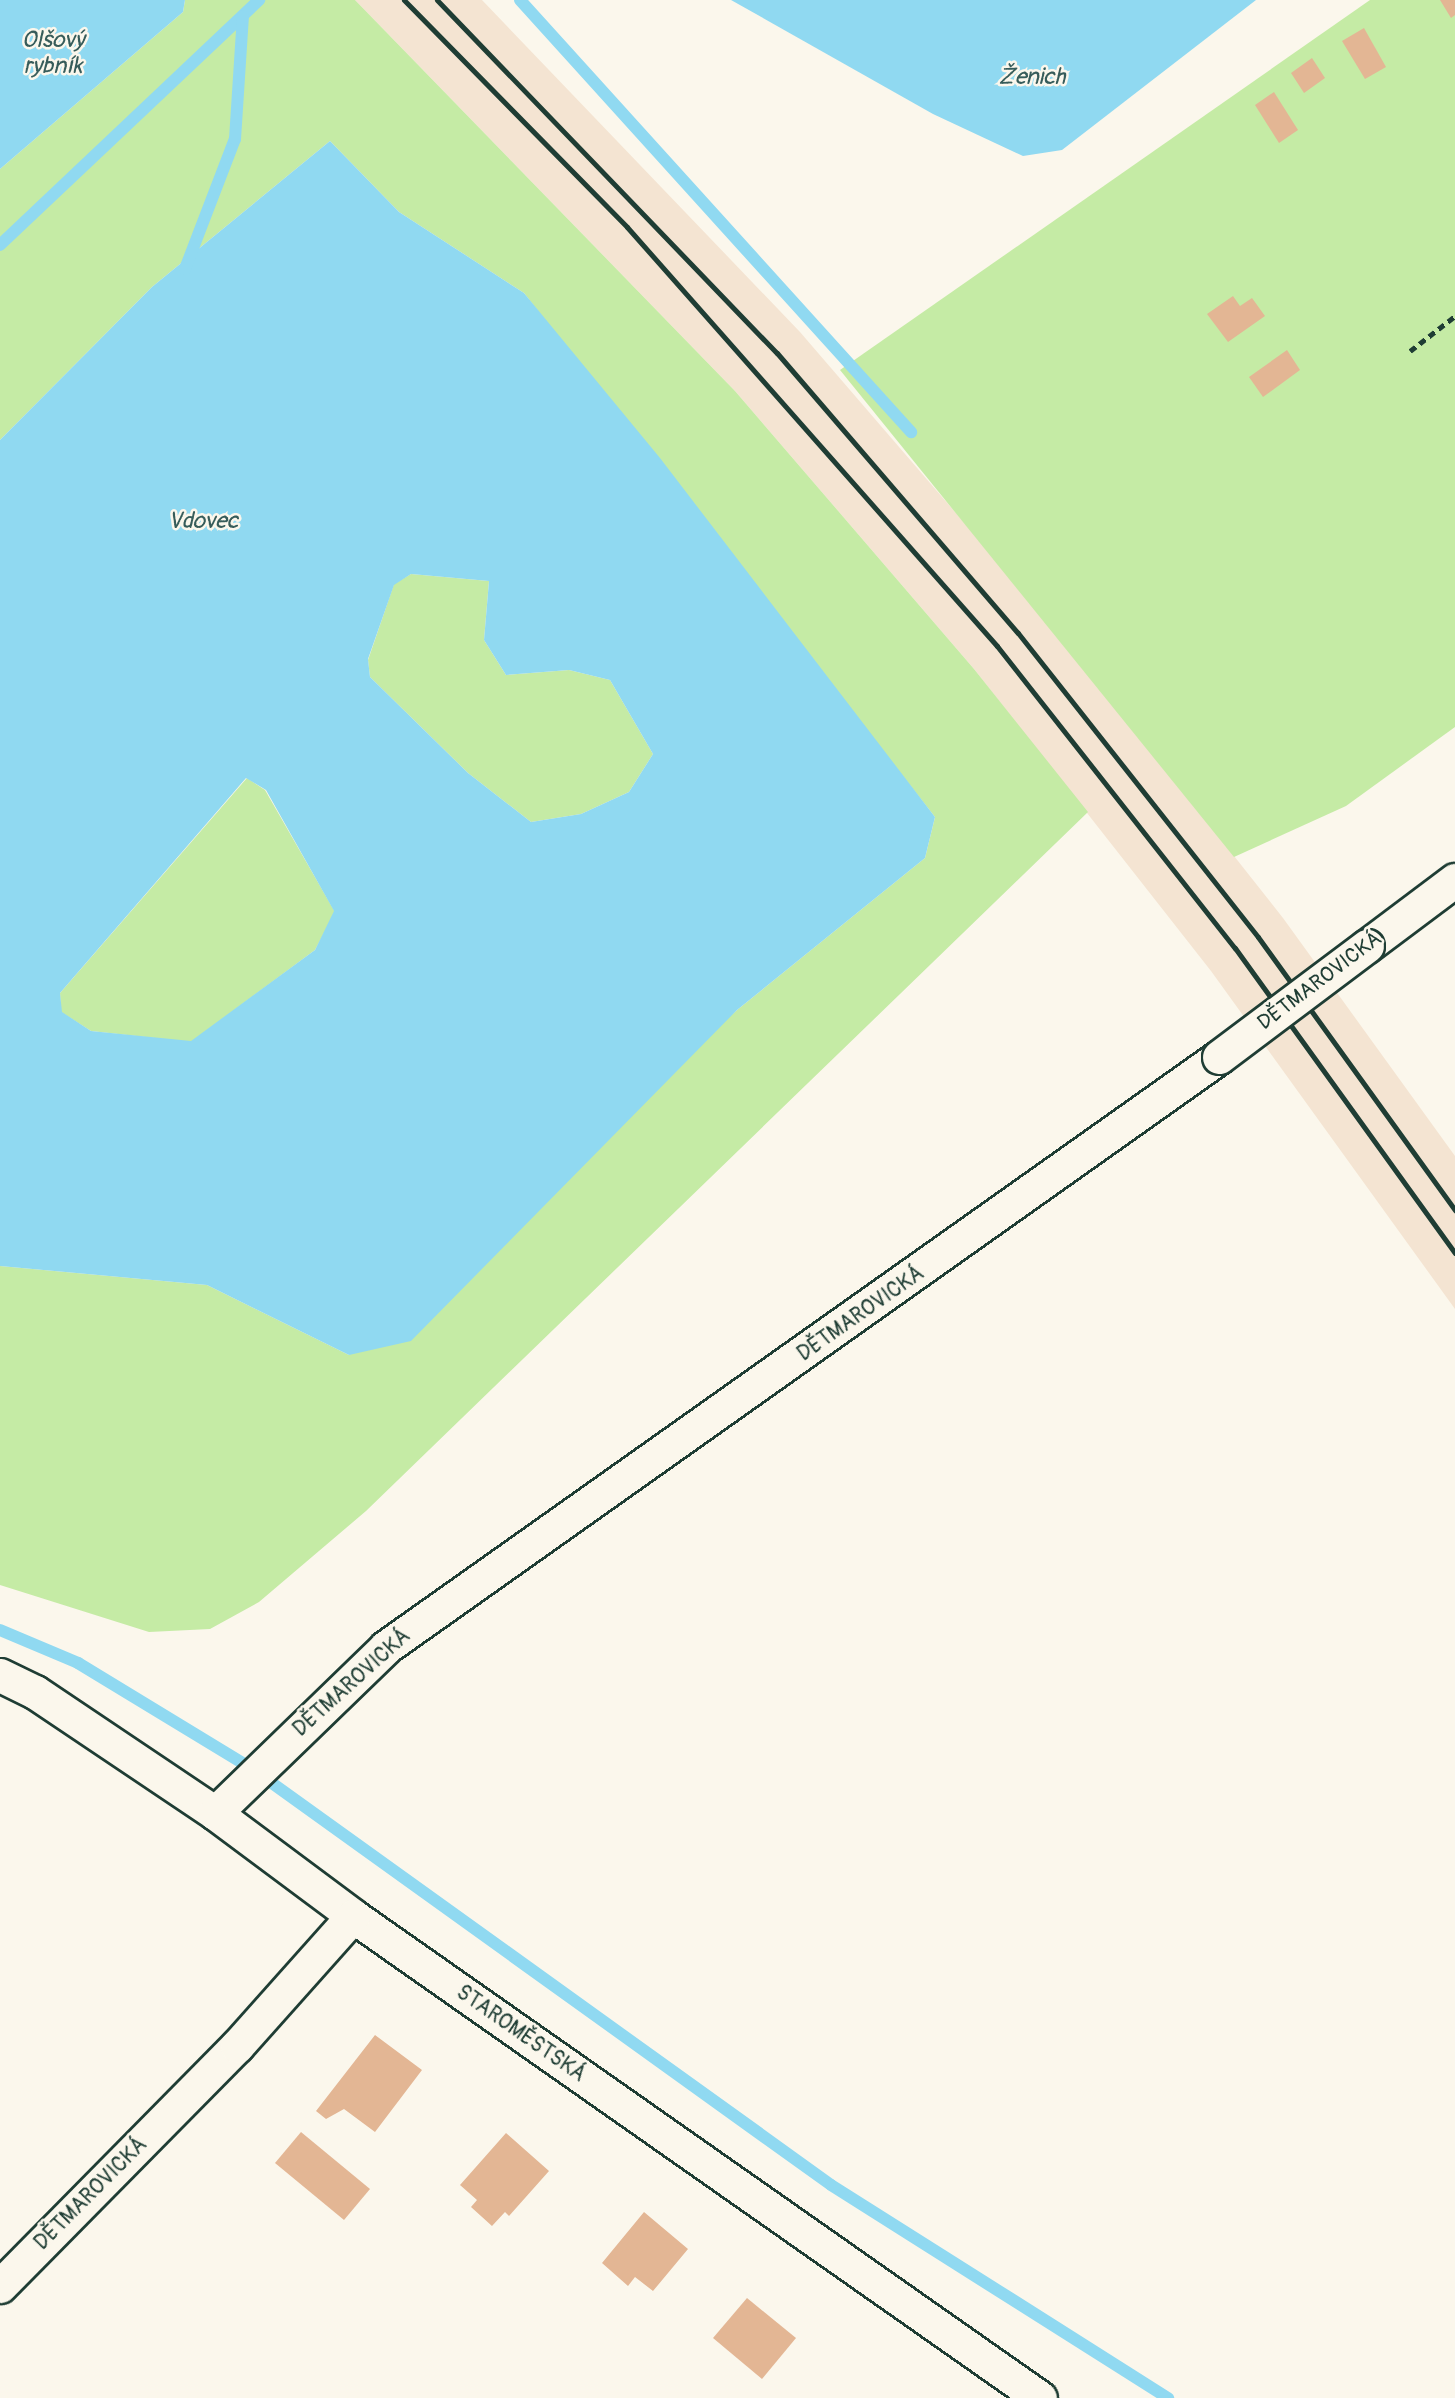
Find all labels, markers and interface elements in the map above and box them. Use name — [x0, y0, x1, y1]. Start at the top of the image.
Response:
water label: Olšový rybník — [22, 26, 84, 80]
water label: Ženich — [999, 63, 1065, 91]
water label: Vdovec — [168, 507, 238, 535]
street label: DĚTMAROVICKÁ — [1253, 926, 1387, 1036]
street label: DĚTMAROVICKÁ — [793, 1261, 929, 1367]
street label: DĚTMAROVICKÁ — [288, 1624, 416, 1742]
street label: STAROMĚSTSKÁ — [451, 1980, 591, 2088]
street label: DĚTMAROVICKÁ — [29, 2132, 153, 2256]

